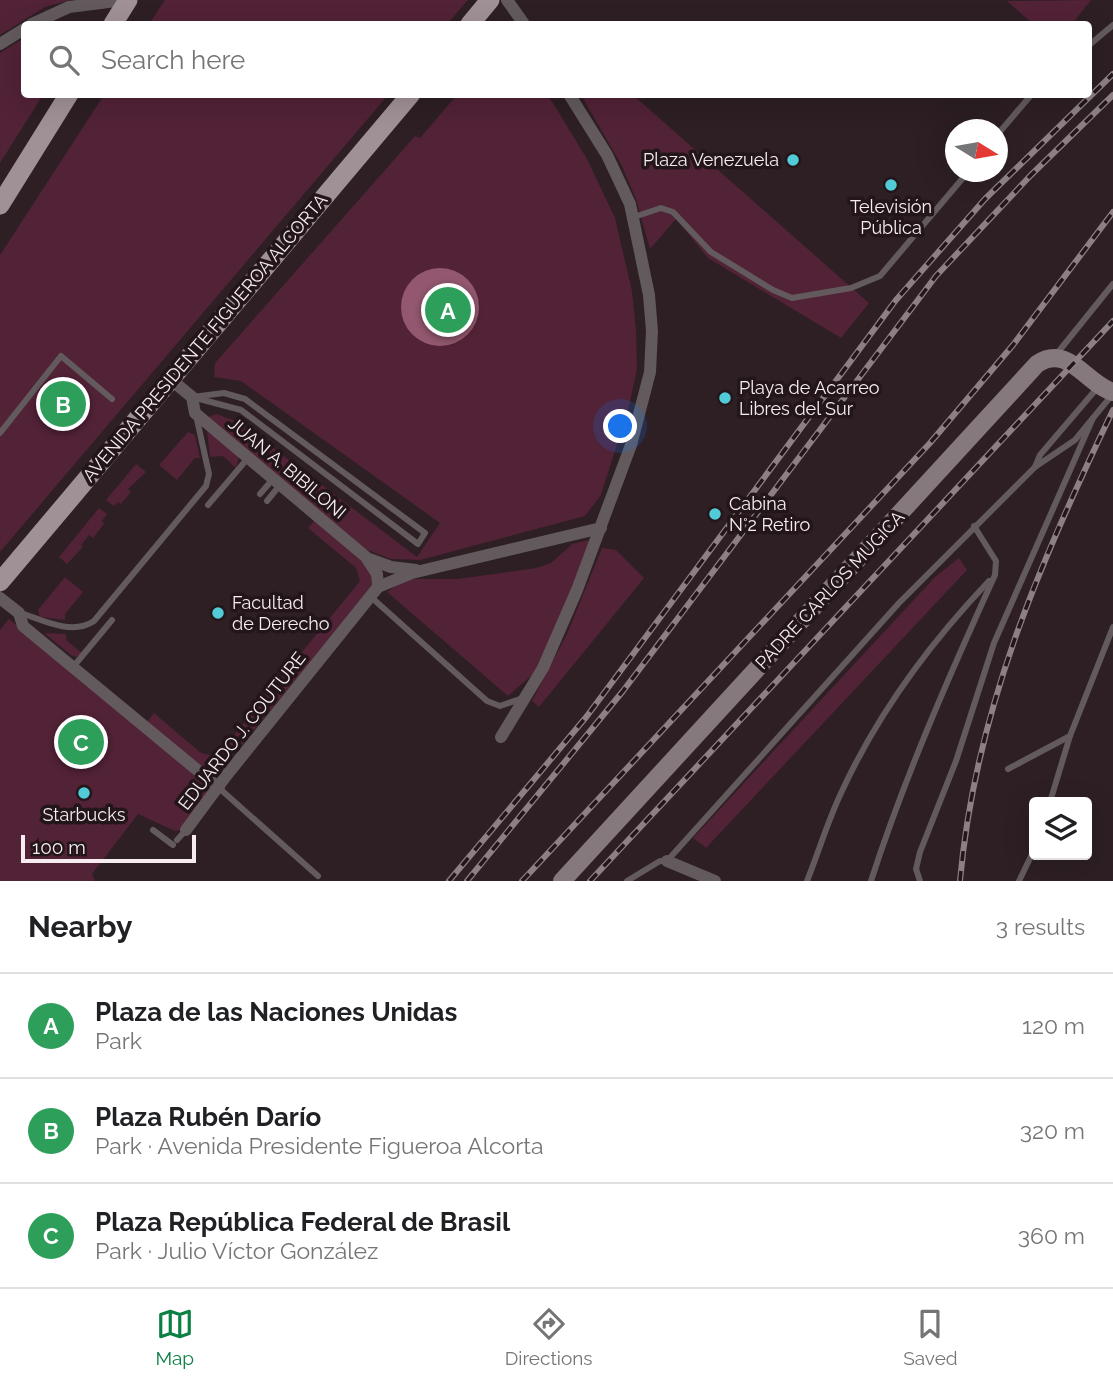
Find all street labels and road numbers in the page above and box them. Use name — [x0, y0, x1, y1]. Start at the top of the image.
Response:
street label: AVENIDA PRESIDENTE FIGUEROA ALCORTA — [78, 190, 331, 486]
street label: JUAN A. BIBILONI — [224, 412, 350, 523]
street label: PADRE CARLOS MUGICA — [751, 506, 909, 673]
street label: EDUARDO J. COUTURE — [173, 648, 310, 814]

